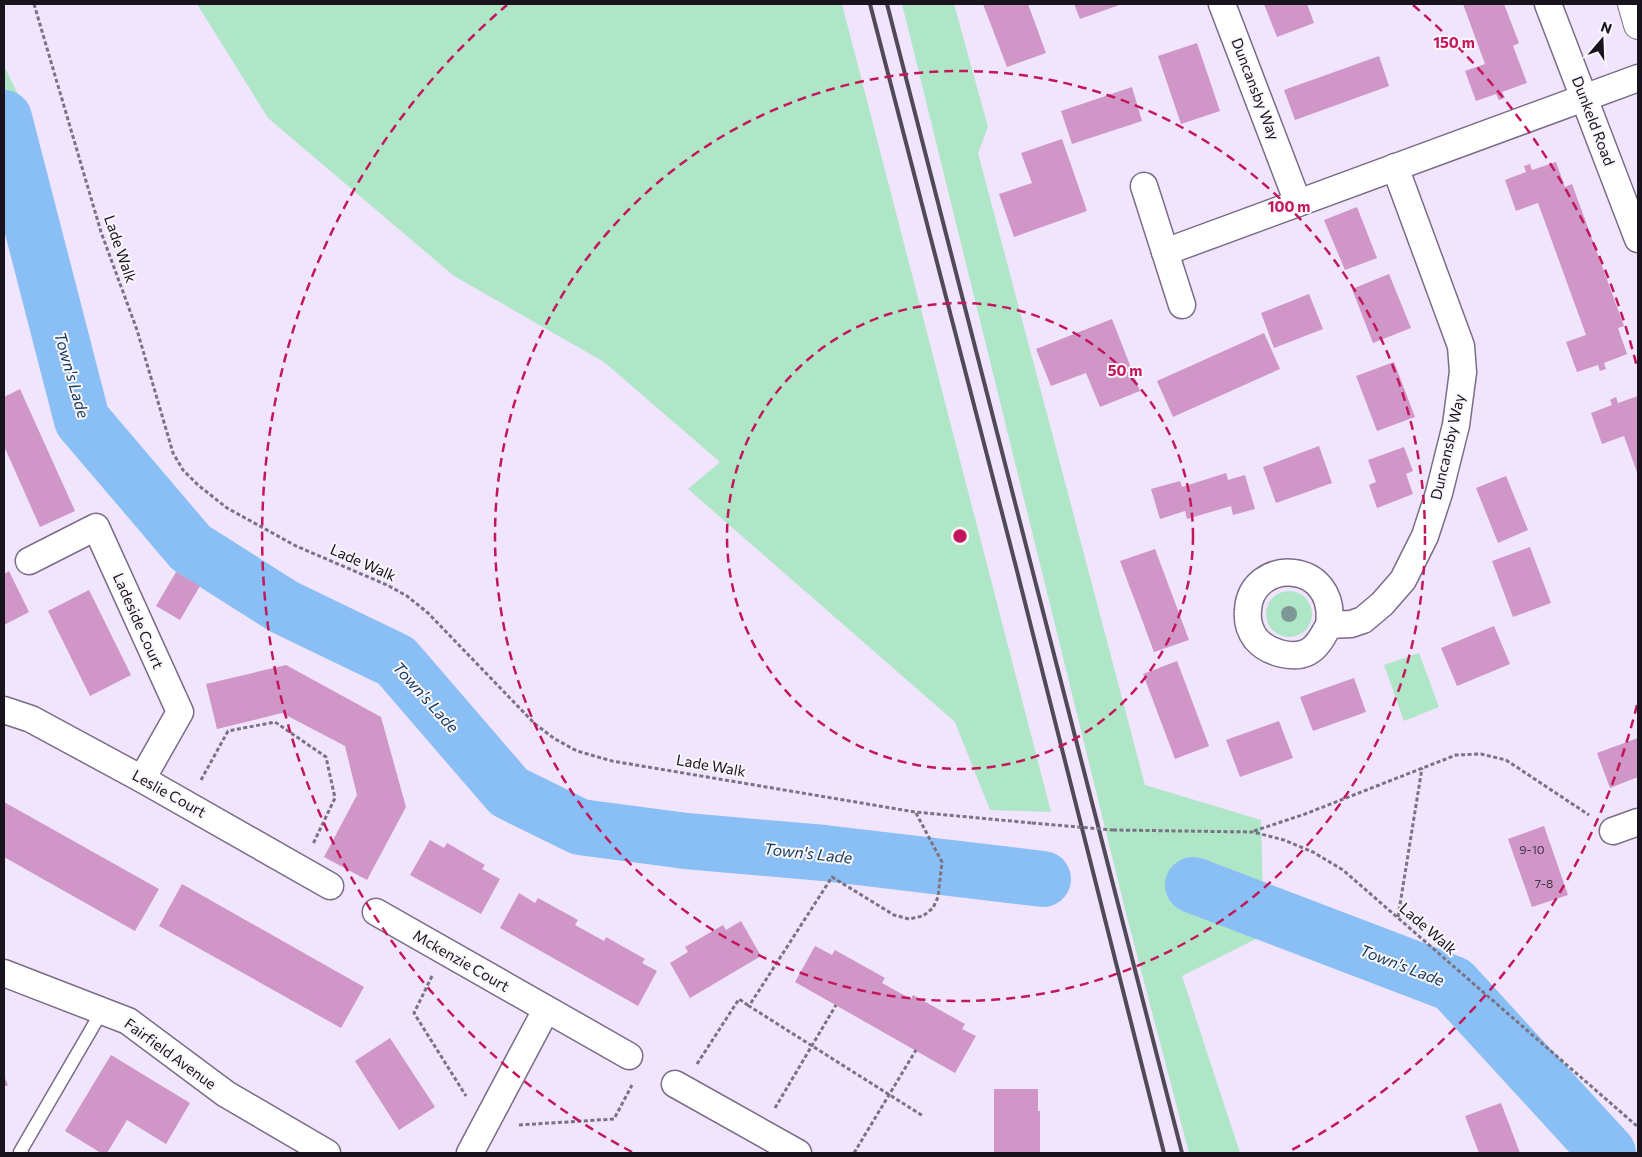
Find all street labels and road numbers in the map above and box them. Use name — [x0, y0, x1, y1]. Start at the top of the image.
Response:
street label: Duncansby Way — [1228, 35, 1284, 142]
street label: Dunkeld Road — [1569, 73, 1619, 168]
street label: Lade Walk — [101, 213, 141, 285]
street label: Duncansby Way — [1426, 392, 1468, 501]
street label: Lade Walk — [328, 540, 399, 585]
street label: Ladeside Court — [110, 570, 168, 671]
street label: Lade Walk — [675, 750, 747, 780]
street label: Leslie Court — [129, 765, 210, 821]
street label: Lade Walk — [1396, 898, 1461, 958]
street label: Mckenzie Court — [410, 925, 513, 995]
street label: Fairfield Avenue — [121, 1014, 220, 1093]

